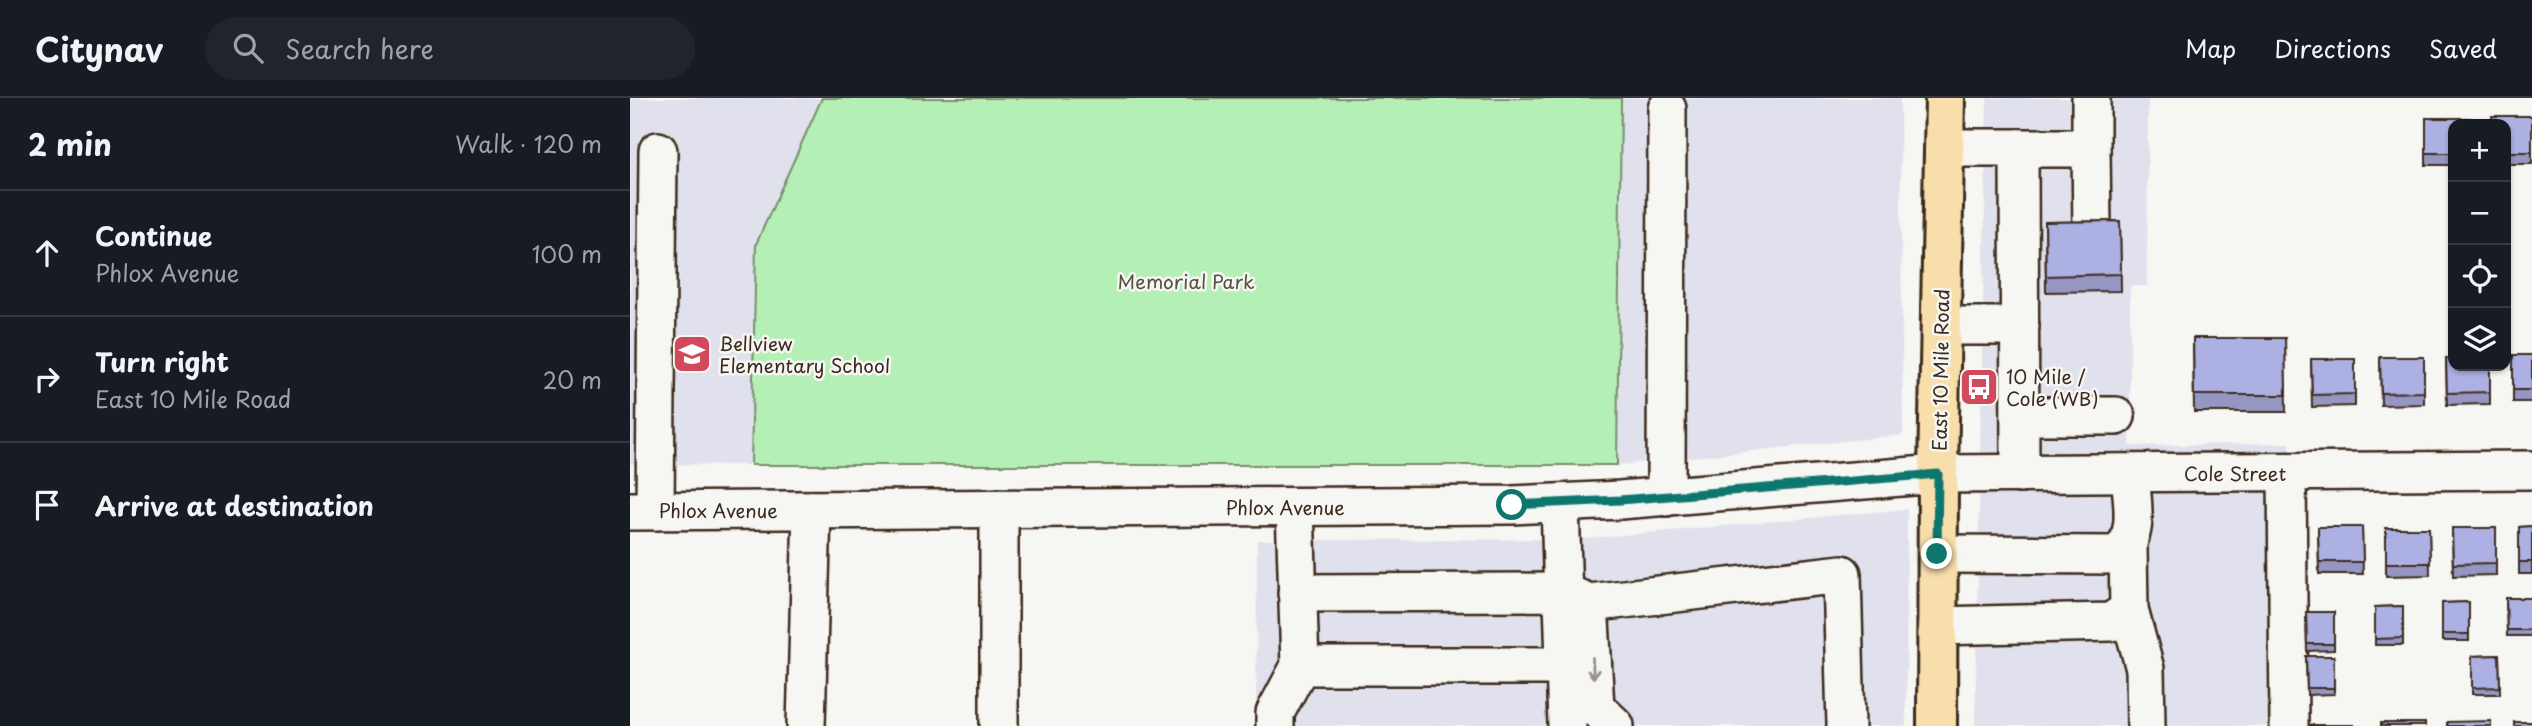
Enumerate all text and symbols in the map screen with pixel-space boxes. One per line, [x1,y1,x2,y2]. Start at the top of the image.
search box [205,17,695,80]
text: Citynav [35,23,163,73]
icon: search [229,29,267,67]
text: Search here [285,29,434,68]
text: Map [2185,30,2236,66]
text: Directions [2274,30,2391,66]
text: Saved [2429,30,2497,66]
map controls [2448,119,2511,371]
button: + [2448,119,2511,182]
text: 2 min [28,121,112,166]
text: Walk · 120 m [455,126,602,161]
button: − [2448,182,2511,245]
text: Continue [95,216,212,255]
icon: ahead [28,234,66,272]
text: 100 m [532,236,602,271]
button: locate [2448,245,2511,308]
text: Phlox Avenue [95,255,239,290]
park label: Memorial Park [1118,267,1255,295]
street label: East 10 Mile Road [1925,289,1955,451]
button: layers [2448,308,2511,371]
place label: Bellview Elementary School [719,329,890,379]
school or university icon: Bellview Elementary School [671,333,713,375]
text: Turn right [95,342,229,381]
icon: right [28,360,66,398]
text: 20 m [543,362,602,397]
place label: 10 Mile / Cole (WB) [2006,362,2099,412]
bus stop icon: 10 Mile / Cole (WB) [1958,366,2000,408]
text: East 10 Mile Road [95,381,291,416]
street label: Cole Street [2184,459,2286,487]
icon: arrive [28,486,66,524]
text: Arrive at destination [95,486,374,525]
route start [1496,489,1527,520]
street label: Phlox Avenue [1225,493,1345,521]
street label: Phlox Avenue [658,496,778,524]
route end [1921,538,1952,569]
one-way arrow [1587,657,1600,679]

